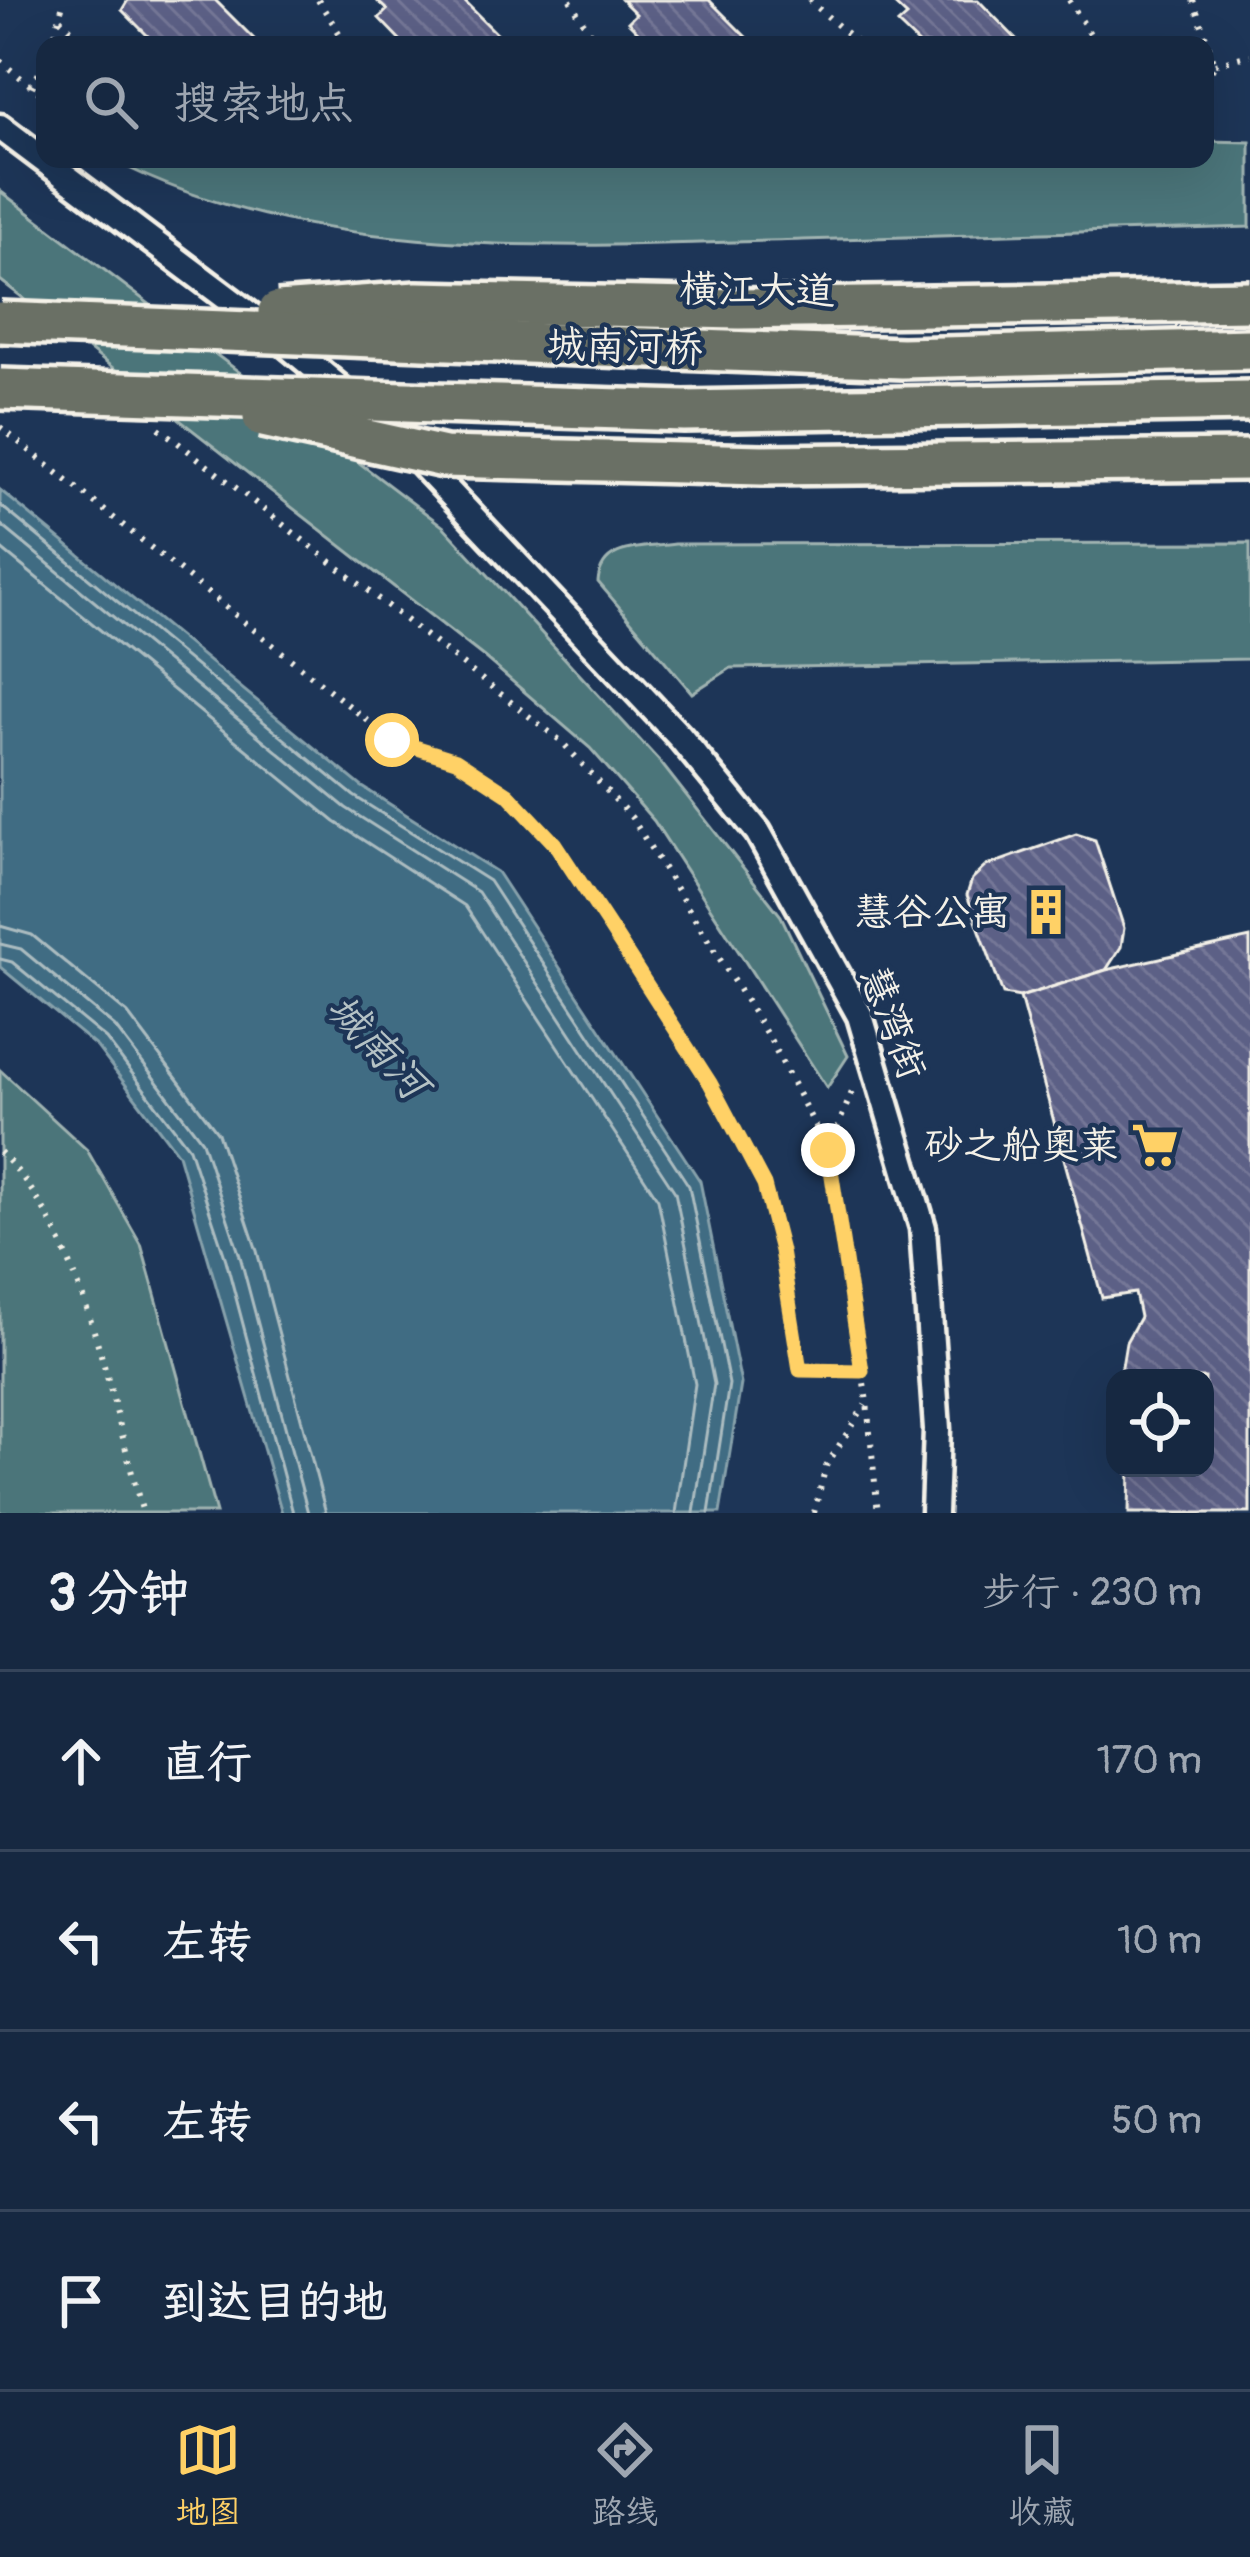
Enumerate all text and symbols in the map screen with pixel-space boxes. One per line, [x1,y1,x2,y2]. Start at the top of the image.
search box [36,36,1214,168]
icon: search [78,69,144,135]
text: 搜索地点 [174,76,354,132]
street label: 横江大道 [679,264,835,316]
street label: 城南河桥 [546,320,704,374]
route start [365,713,419,767]
building icon: 慧谷公寓 [1021,887,1071,937]
place label: 慧谷公寓 [854,888,1010,937]
street label: 慧湾街 [849,960,937,1086]
water label: 城南河 [315,983,443,1115]
supermarket icon: 砂之船奥莱 [1130,1120,1180,1170]
place label: 砂之船奥莱 [924,1121,1119,1170]
route end [801,1123,855,1177]
map controls [1106,1369,1214,1477]
button: locate [1106,1369,1214,1477]
text: 3 分钟 [48,1562,190,1626]
text: 步行 · 230 m [982,1568,1202,1617]
icon: ahead [48,1728,114,1794]
text: 直行 [162,1735,252,1791]
text: 170 m [1096,1736,1202,1785]
icon: left [48,1908,114,1974]
text: 左转 [162,1915,252,1971]
text: 10 m [1117,1916,1202,1965]
icon: left [48,2088,114,2154]
text: 左转 [162,2095,252,2151]
text: 50 m [1111,2096,1202,2145]
icon: arrive [48,2268,114,2334]
text: 到达目的地 [162,2275,387,2331]
tab: 地图 [175,2417,241,2533]
tab: 路线 [592,2417,658,2533]
tab: 收藏 [1009,2417,1075,2533]

